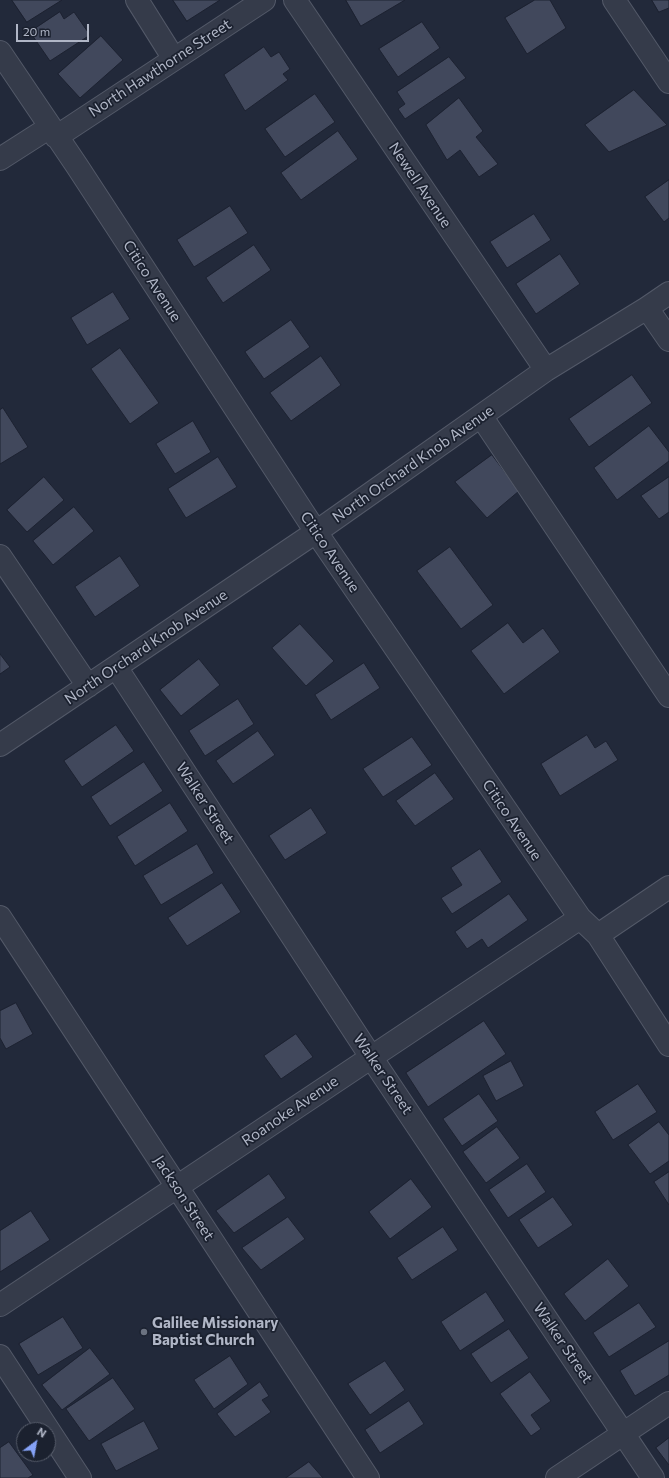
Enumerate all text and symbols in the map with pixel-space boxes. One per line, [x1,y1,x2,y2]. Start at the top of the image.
street label: North Hawthorne Street [85,15,235,121]
scale bar [18,16,91,42]
text: 20 m [23,24,50,38]
street label: Newell Avenue [385,139,455,231]
street label: Citico Avenue [119,237,185,325]
street label: North Orchard Knob Avenue [329,401,497,527]
street label: Citico Avenue [296,508,364,596]
street label: North Orchard Knob Avenue [61,586,231,708]
street label: Walker Street [172,759,238,847]
street label: Citico Avenue [478,776,546,864]
street label: Walker Street [350,1030,416,1118]
street label: Roanoke Avenue [238,1072,342,1150]
street label: Jackson Street [150,1152,218,1244]
street label: Walker Street [530,1299,596,1387]
place label: Galilee Missionary Baptist Church [152,1314,279,1349]
marker: Galilee Missionary Baptist Church [139,1327,149,1337]
north arrow [16,1422,56,1462]
text: N [35,1425,49,1440]

